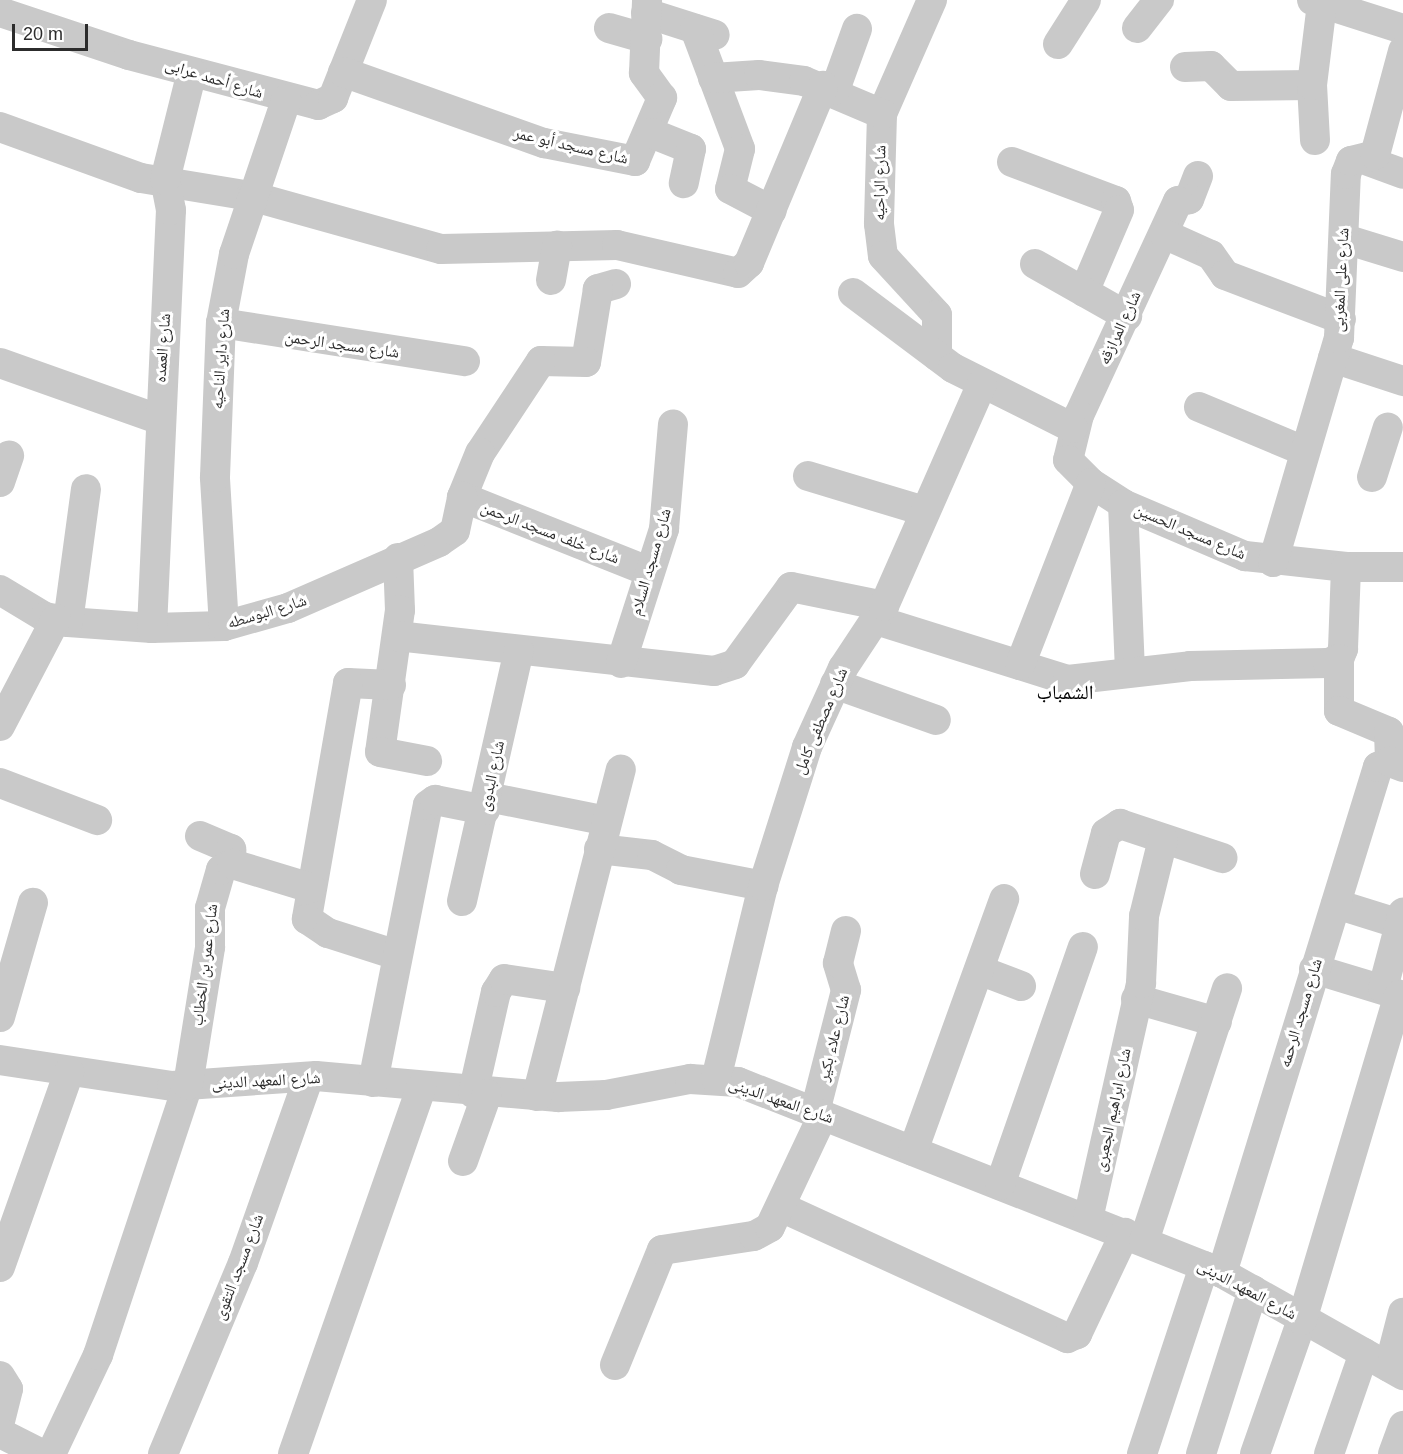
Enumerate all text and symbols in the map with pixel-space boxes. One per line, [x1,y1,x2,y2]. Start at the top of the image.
scale bar [15,12,92,50]
text: 20 m [23,24,63,44]
street label: شارع أحمد عرابى [163,55,265,103]
street label: شارع مسجد أبو عمر [512,124,630,168]
street label: شارع الراحيه [870,145,890,221]
street label: شارع على المغربى [1329,227,1353,333]
street label: شارع المرازقه [1095,288,1145,368]
street label: شارع داير الناحيه [208,308,234,410]
street label: شارع العمده [151,313,175,383]
street label: شارع مسجد الرحمن [284,327,400,363]
street label: شارع خلف مسجد الرحمن [478,498,622,568]
street label: شارع مسجد الحسين [1131,500,1249,564]
street label: شارع مسجد السلام [626,506,676,618]
street label: شارع البوسطه [225,591,309,633]
street label: شارع مصطفى كامل [790,665,852,777]
district label: الشمباب [1037,680,1093,704]
street label: شارع البدوى [475,739,509,813]
street label: شارع عمر بن الخطاب [188,903,222,1027]
street label: شارع مسجد الرحمه [1275,956,1327,1070]
street label: شارع علاء بكير [814,993,854,1083]
street label: شارع ابراهيم الجعبرى [1091,1047,1135,1173]
street label: شارع المعهد الدينى [211,1069,321,1093]
street label: شارع المعهد الدينى [726,1074,836,1128]
street label: شارع مسجد التقوى [210,1211,268,1323]
street label: شارع المعهد الدينى [1194,1256,1300,1324]

